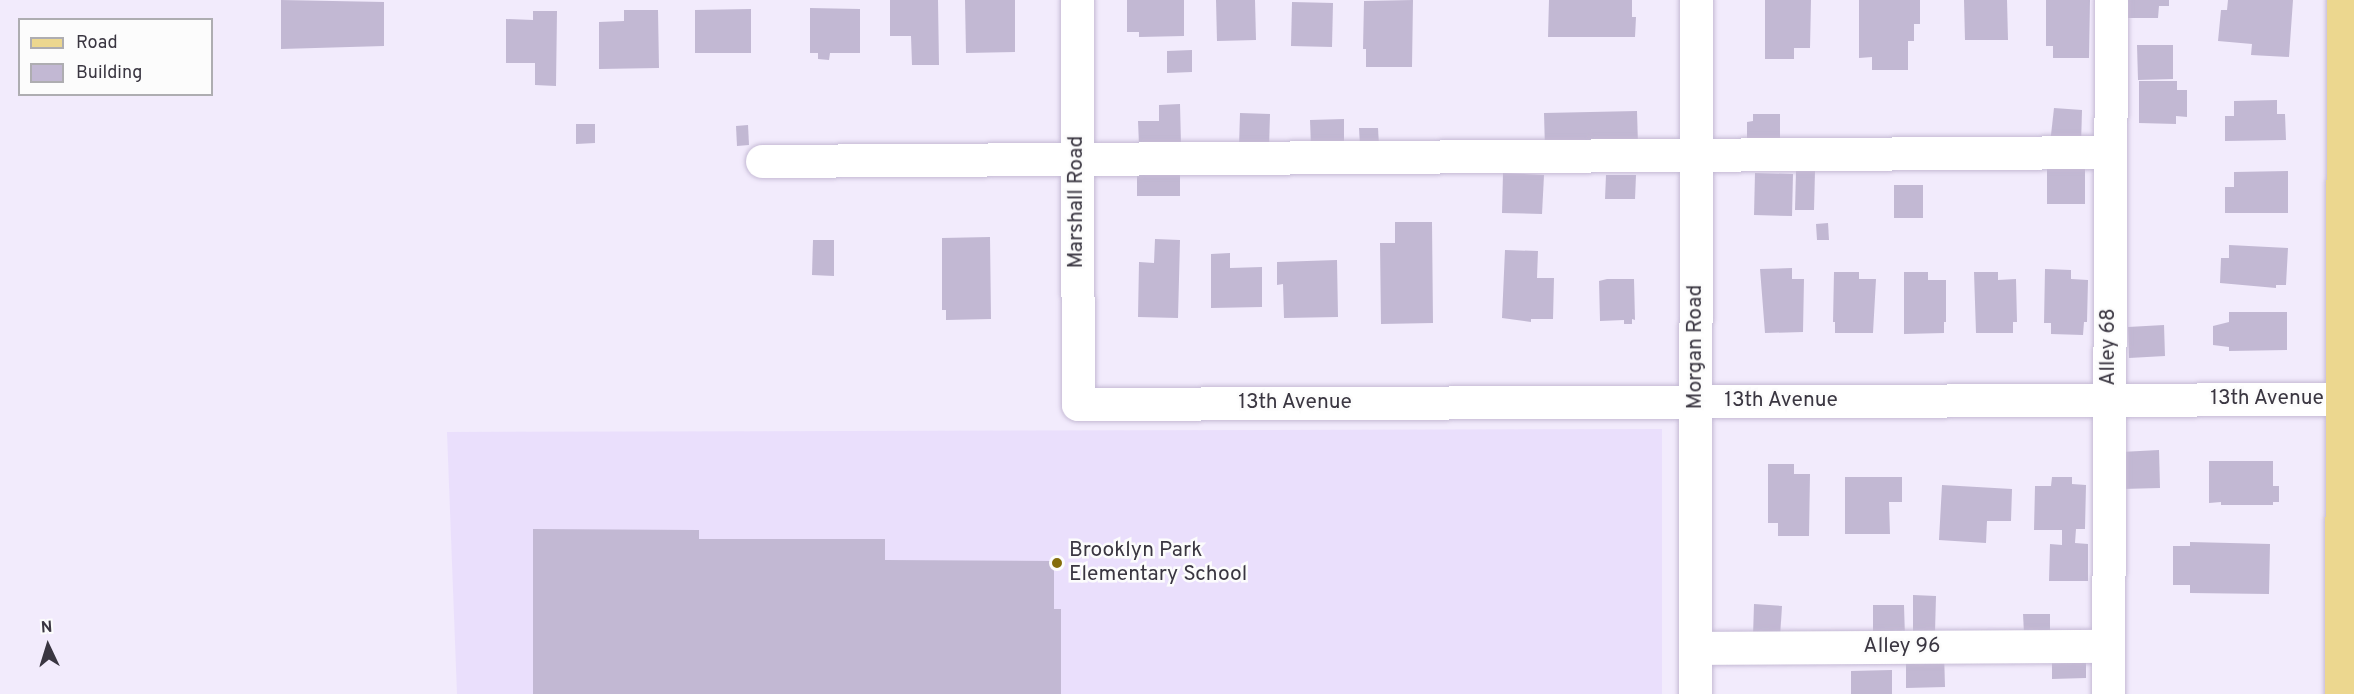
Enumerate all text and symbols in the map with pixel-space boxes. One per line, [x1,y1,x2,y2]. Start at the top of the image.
legend [18,18,213,96]
text: Road [76,32,118,55]
text: Building [76,62,142,85]
street label: Marshall Road [1064,136,1090,268]
street label: Morgan Road [1683,285,1709,409]
street label: Alley 68 [2096,308,2122,386]
street label: 13th Avenue [2210,386,2324,412]
street label: 13th Avenue [1724,388,1838,414]
street label: 13th Avenue [1238,390,1352,416]
place label: Brooklyn Park Elementary School [1069,538,1247,588]
marker: Brooklyn Park Elementary School [1050,556,1064,570]
north arrow [18,616,78,676]
text: N [40,618,53,638]
street label: Alley 96 [1863,634,1941,660]

